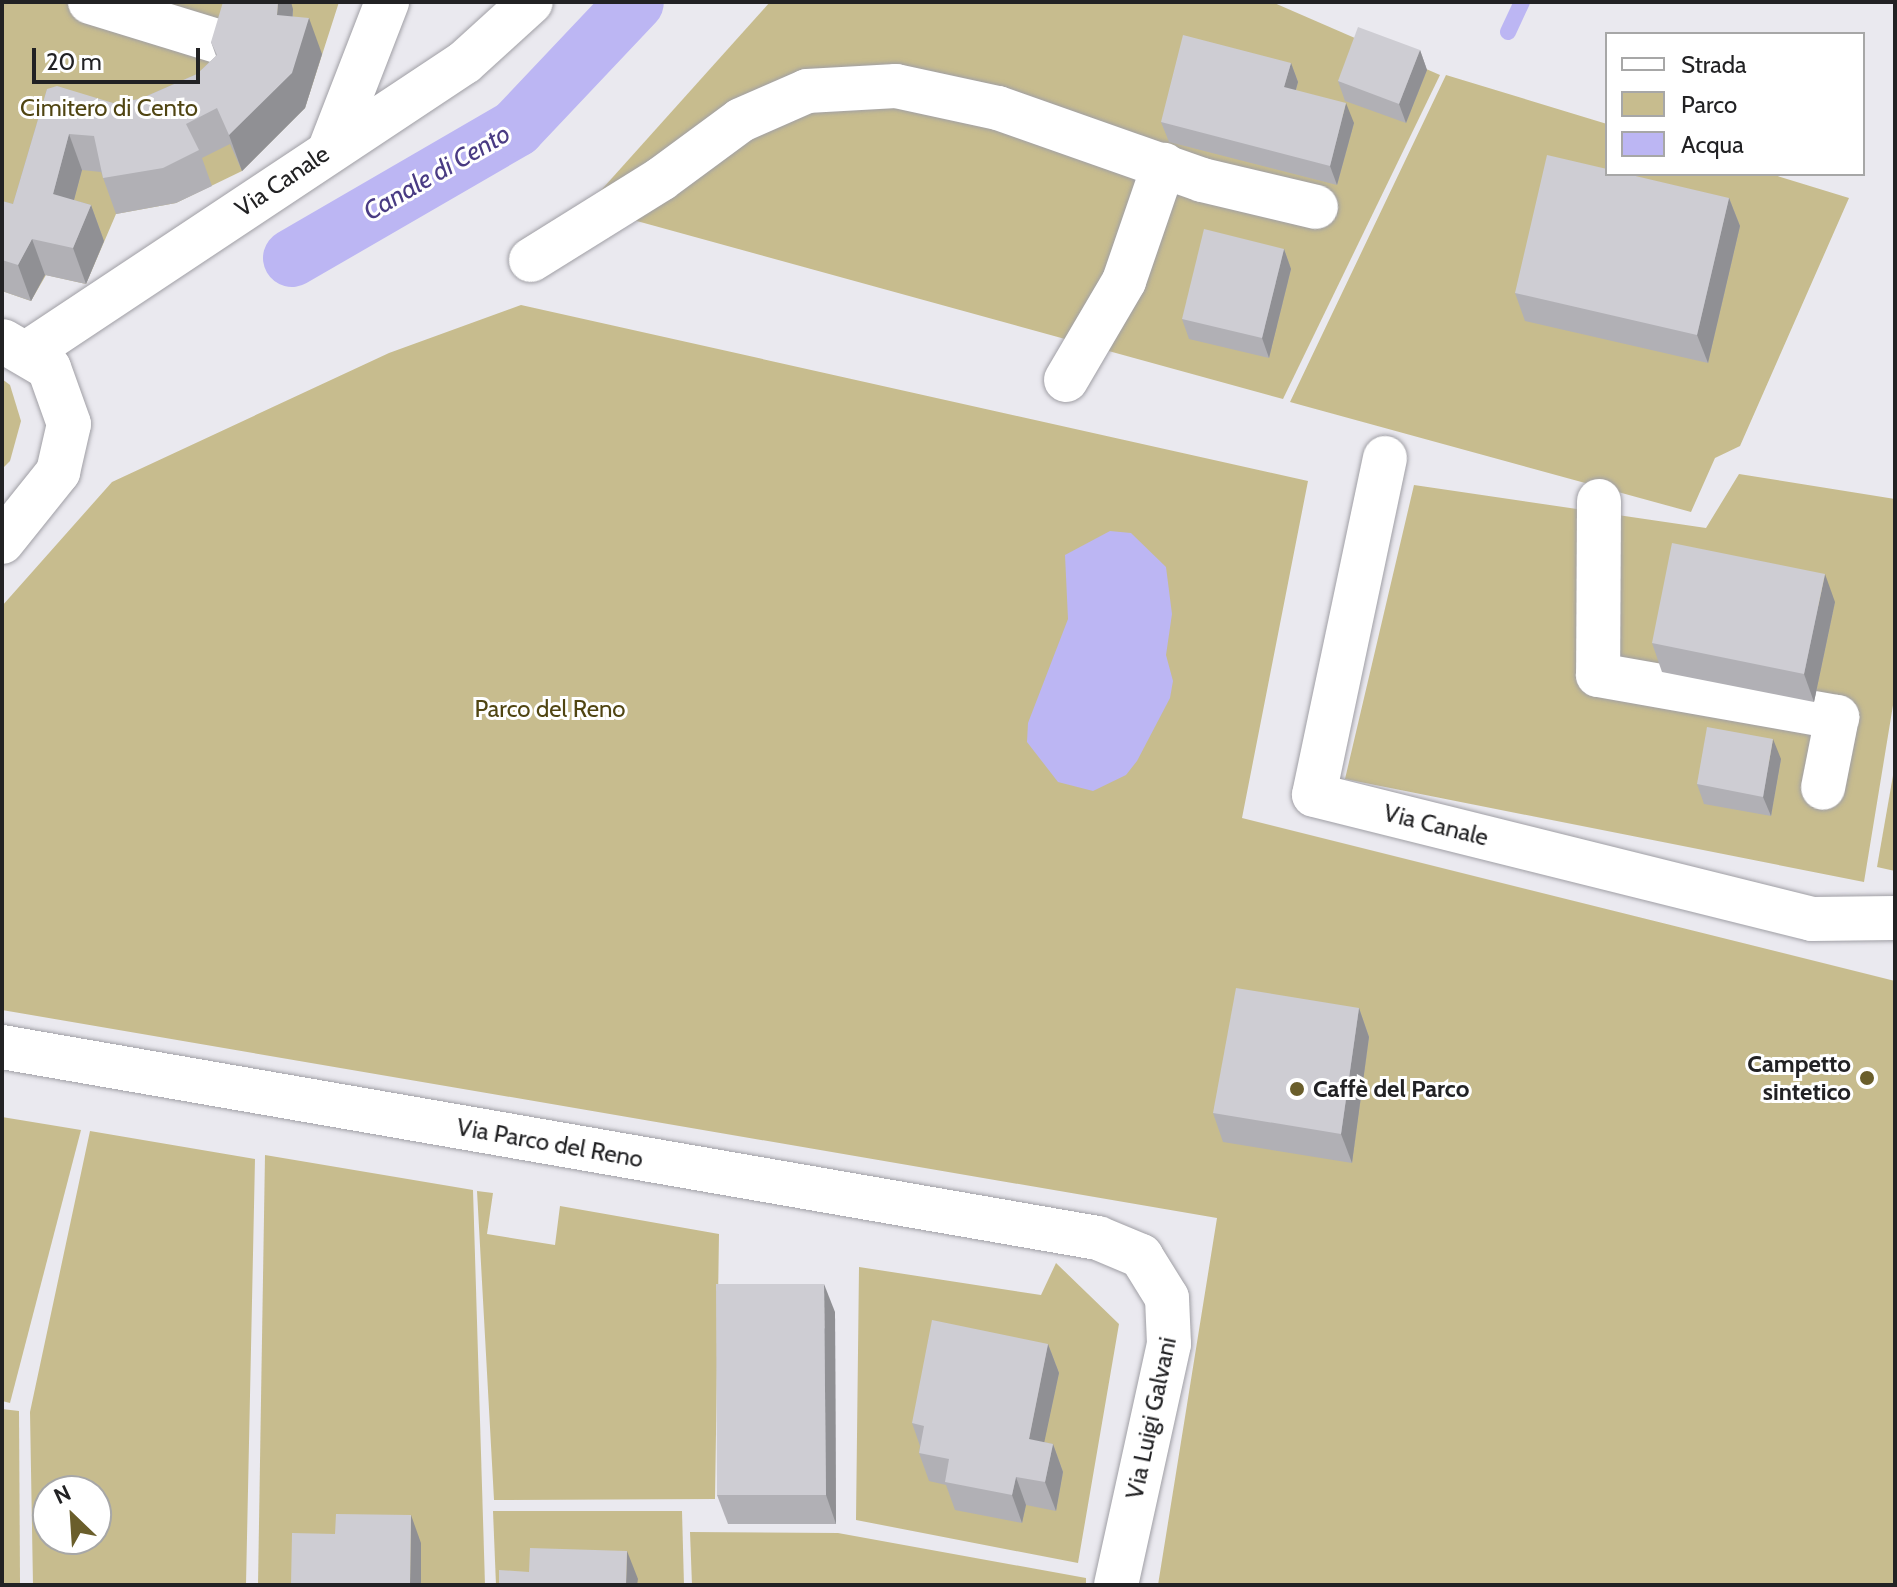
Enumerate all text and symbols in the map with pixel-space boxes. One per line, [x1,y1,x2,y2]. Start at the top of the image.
scale bar [36,32,204,82]
legend [1605,32,1865,176]
text: 20 m [46,47,102,76]
text: Strada [1681,50,1747,79]
text: Parco [1681,90,1737,119]
park label: Cimitero di Cento [20,94,198,122]
water label: Canale di Cento [358,118,516,228]
text: Acqua [1681,130,1744,159]
street label: Via Canale [230,139,334,223]
park label: Parco del Reno [474,695,626,723]
street label: Via Canale [1381,798,1491,852]
place label: Campetto sintetico [1747,1050,1851,1106]
marker: Campetto sintetico [1858,1069,1876,1087]
place label: Caffè del Parco [1313,1075,1469,1103]
marker: Caffè del Parco [1288,1080,1306,1098]
street label: Via Parco del Reno [455,1112,645,1174]
street label: Via Luigi Galvani [1120,1334,1182,1502]
north arrow [32,1475,112,1555]
text: N [50,1479,75,1510]

